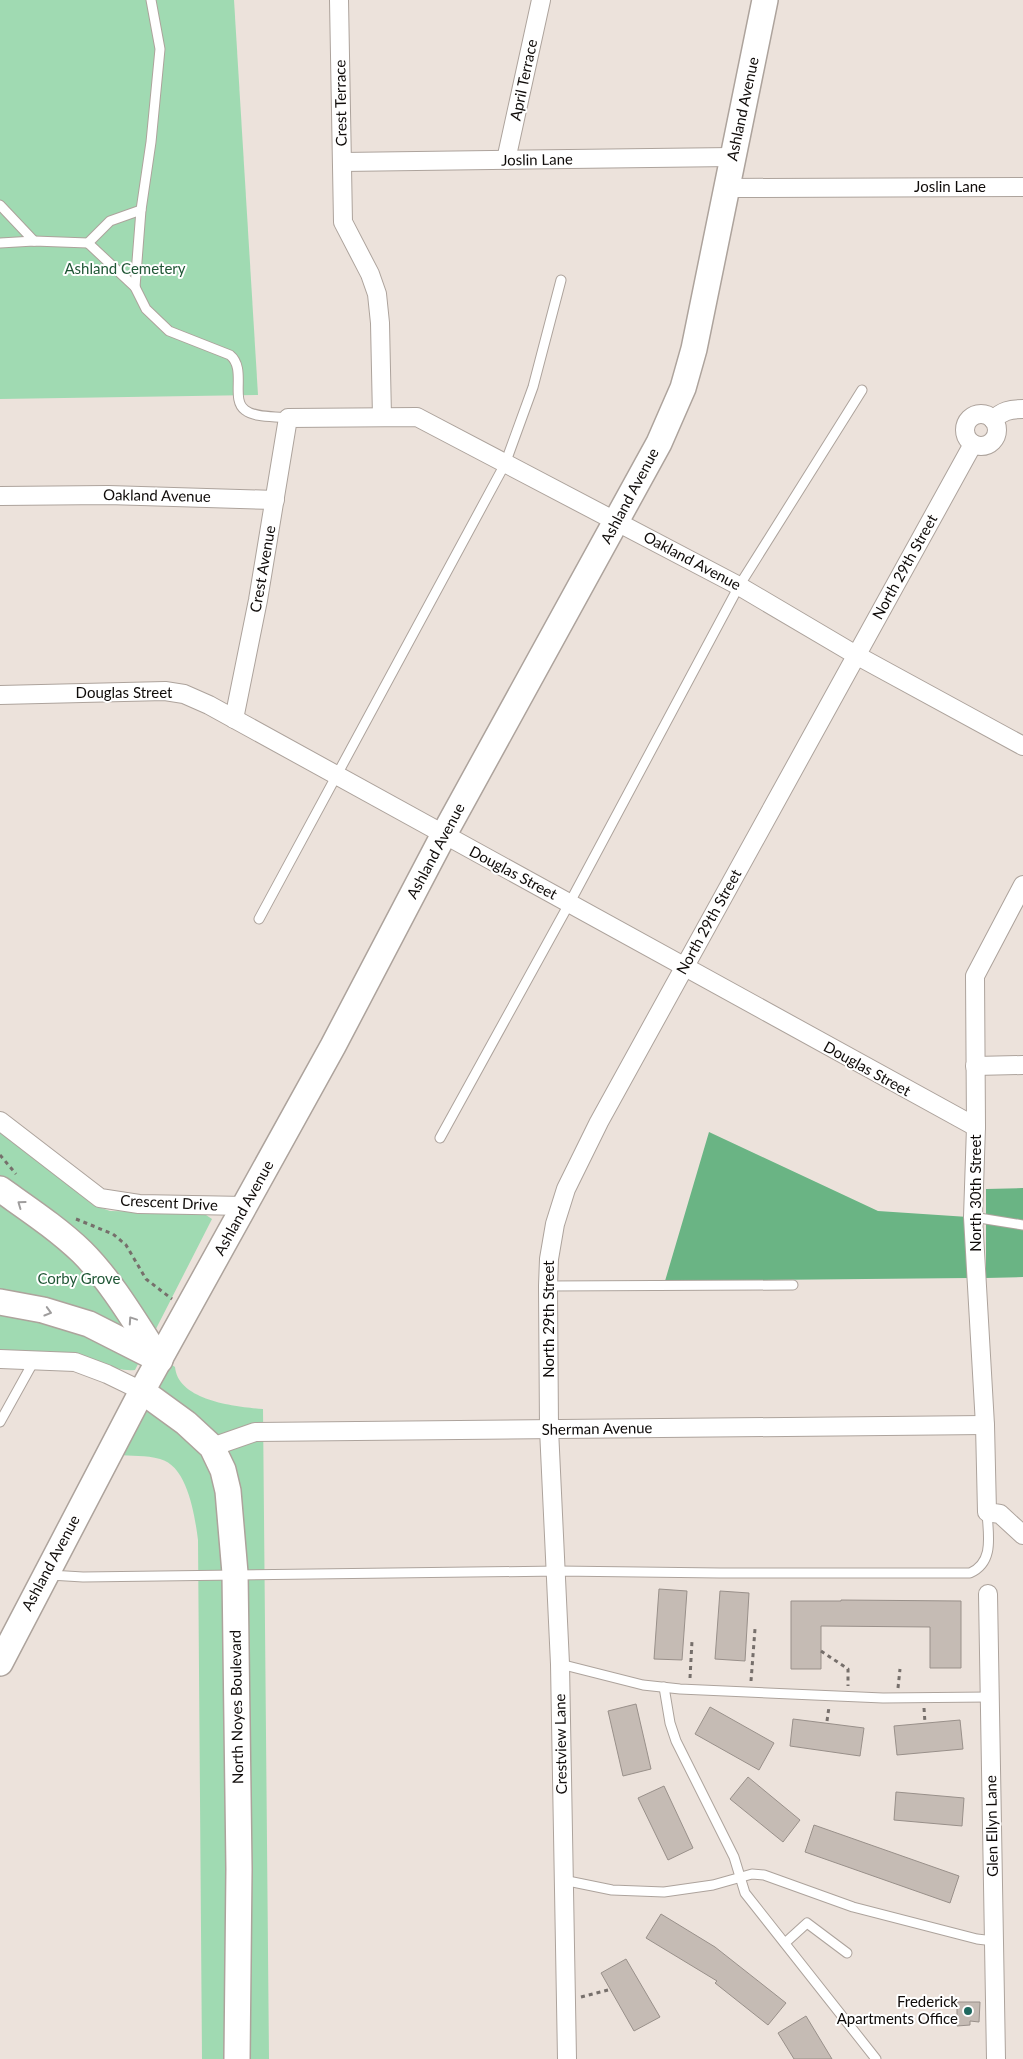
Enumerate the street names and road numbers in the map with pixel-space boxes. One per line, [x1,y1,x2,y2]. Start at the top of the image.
street label: April Terrace [506,37,540,122]
street label: Ashland Avenue [722,55,762,162]
street label: Crest Terrace [330,60,350,146]
street label: Joslin Lane [501,149,573,169]
street label: Joslin Lane [914,177,986,195]
street label: Ashland Avenue [596,445,662,546]
street label: Oakland Avenue [103,485,211,505]
street label: North 29th Street [868,510,941,622]
street label: Crest Avenue [246,524,279,614]
street label: Oakland Avenue [641,527,744,593]
street label: Douglas Street [76,683,173,701]
street label: Ashland Avenue [402,800,468,901]
street label: Douglas Street [467,841,561,903]
street label: North 29th Street [672,865,745,977]
street label: Douglas Street [821,1037,915,1100]
street label: North 30th Street [966,1134,984,1252]
street label: Ashland Avenue [210,1157,277,1258]
street label: Crescent Drive [120,1190,218,1214]
street label: North 29th Street [539,1260,557,1378]
street label: Sherman Avenue [541,1418,653,1438]
street label: Ashland Avenue [17,1512,83,1613]
street label: North Noyes Boulevard [226,1630,246,1784]
street label: Crestview Lane [550,1693,570,1795]
street label: Glen Ellyn Lane [981,1775,1001,1877]

